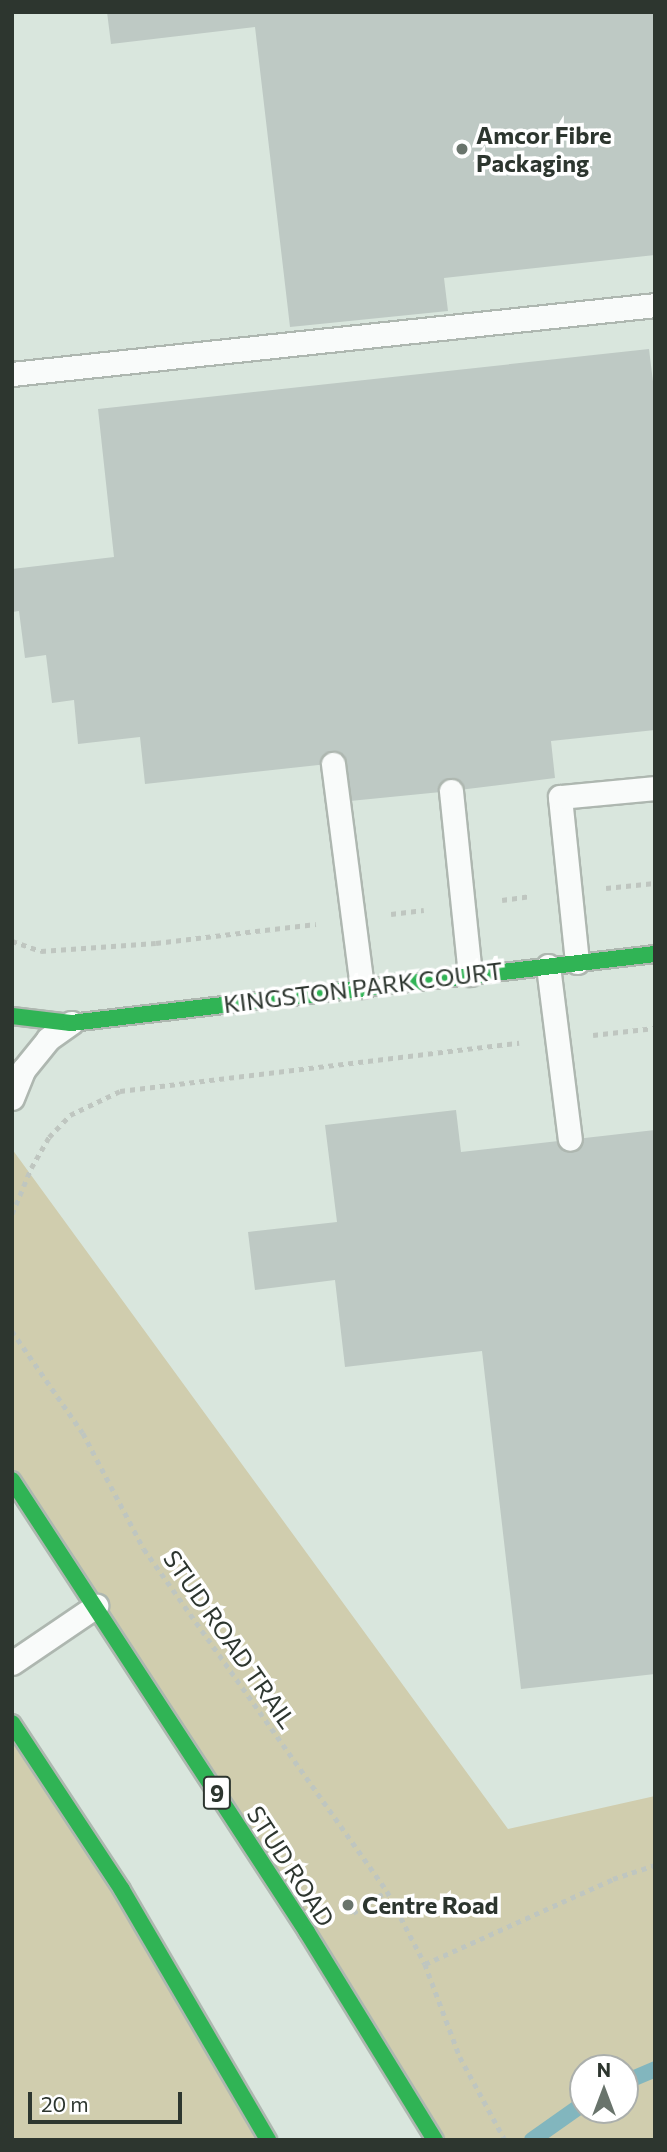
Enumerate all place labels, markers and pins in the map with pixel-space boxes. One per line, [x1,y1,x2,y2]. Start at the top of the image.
place label: Amcor Fibre Packaging [476,121,612,177]
marker: Amcor Fibre Packaging [454,141,470,157]
place label: Centre Road [362,1891,499,1919]
marker: Centre Road [340,1897,356,1913]

